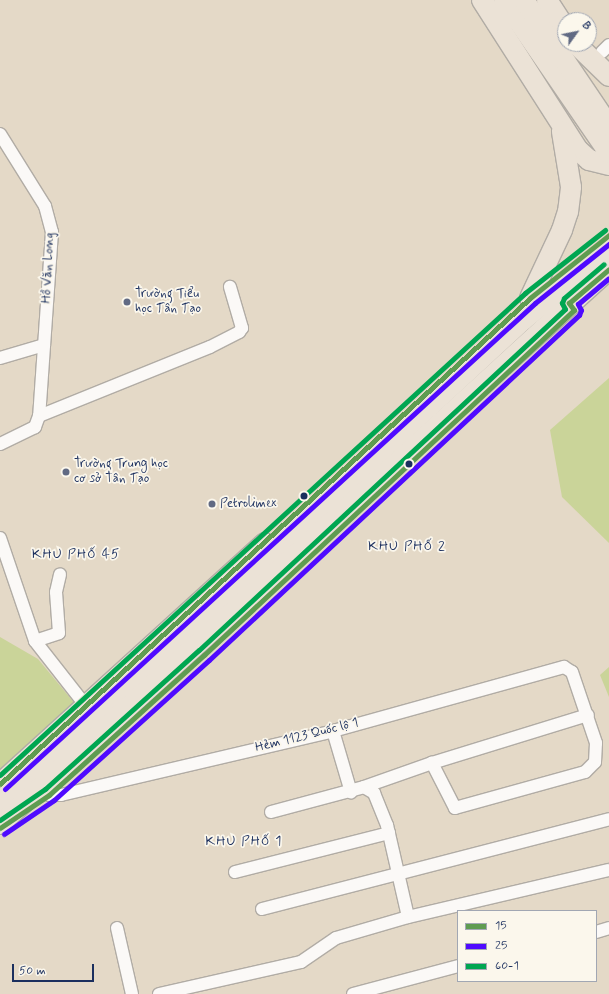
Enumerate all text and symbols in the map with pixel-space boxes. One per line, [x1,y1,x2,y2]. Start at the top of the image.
north arrow [557,12,597,52]
text: B [578,19,594,33]
street label: Hồ Văn Long [39,233,59,303]
place label: Trường Tiểu học Tân Tạo [135,287,198,318]
marker: Trường Tiểu học Tân Tạo [122,297,132,307]
place label: Trường Trung học cơ sở Tân Tạo [74,457,169,488]
unlabelled marker [404,459,414,469]
marker: Trường Trung học cơ sở Tân Tạo [61,467,71,477]
unlabelled marker [299,491,309,501]
place label: Petrolimex [220,496,276,512]
marker: Petrolimex [207,499,217,509]
district label: KHU PHỐ 2 [369,538,445,554]
district label: KHU PHỐ 45 [34,546,118,562]
street label: Hẻm 1123 Quốc lộ 1 [254,716,360,756]
district label: KHU PHỐ 1 [207,833,281,849]
legend [457,910,597,982]
text: 15 [495,918,507,934]
text: 25 [495,938,507,954]
scale bar [14,956,96,982]
text: 60-1 [495,958,519,974]
text: 50 m [19,963,46,979]

